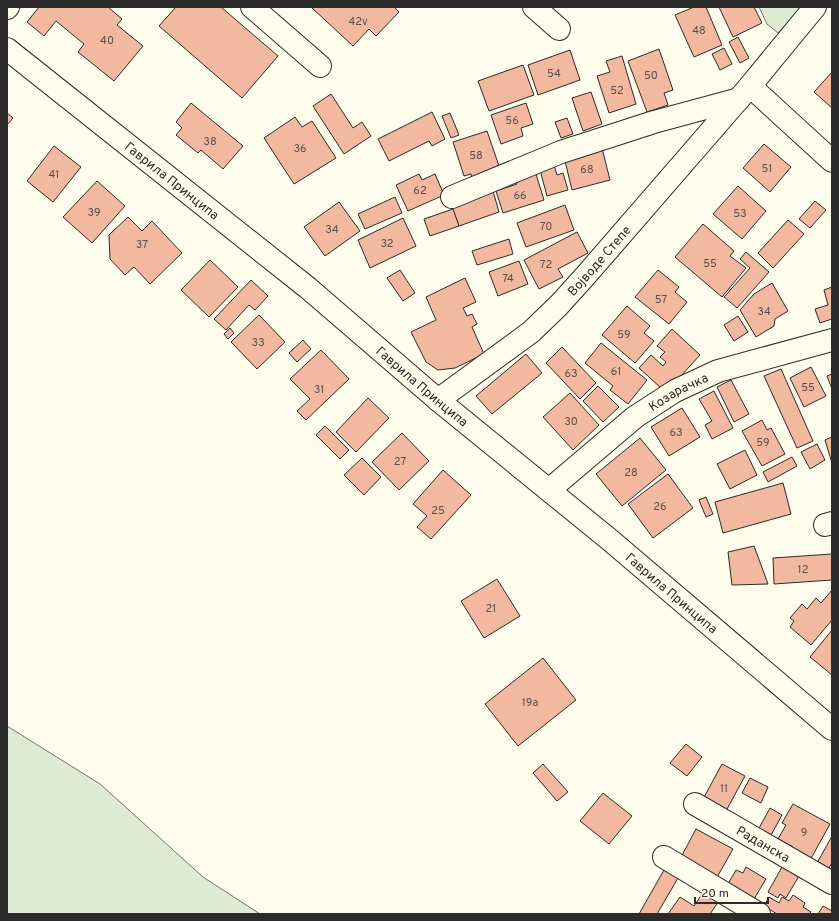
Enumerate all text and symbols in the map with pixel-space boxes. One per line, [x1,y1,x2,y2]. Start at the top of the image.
house number: 42v [348,15,368,29]
house number: 48 [692,24,706,38]
house number: 40 [100,34,114,48]
house number: 54 [547,67,561,81]
house number: 50 [644,69,658,83]
house number: 52 [610,84,624,98]
house number: 56 [505,114,519,128]
house number: 38 [203,135,217,149]
street label: Гаврила Принципа [121,139,221,224]
house number: 36 [293,142,307,156]
house number: 58 [469,149,483,163]
house number: 51 [762,162,772,176]
house number: 68 [580,163,594,177]
house number: 41 [49,168,59,182]
house number: 62 [413,184,427,198]
house number: 66 [513,189,527,203]
house number: 39 [88,206,100,220]
house number: 53 [733,207,747,221]
house number: 70 [540,220,552,234]
house number: 34 [325,223,339,237]
street label: Војводе Степе [565,223,635,300]
house number: 32 [380,237,394,251]
house number: 37 [136,238,148,252]
house number: 55 [703,257,717,271]
house number: 72 [540,258,552,272]
house number: 74 [502,272,514,286]
house number: 57 [655,293,667,307]
house number: 34 [757,305,771,319]
house number: 59 [617,328,631,342]
house number: 33 [251,336,265,350]
street label: Гаврила Принципа [372,344,471,431]
house number: 61 [611,365,621,379]
house number: 63 [564,367,578,381]
street label: Козарачка [646,371,711,416]
house number: 55 [801,381,815,395]
house number: 31 [314,383,324,397]
house number: 30 [564,415,578,429]
house number: 63 [669,426,683,440]
house number: 59 [756,436,770,450]
house number: 27 [394,455,406,469]
house number: 28 [624,466,638,480]
house number: 26 [653,500,667,514]
house number: 25 [431,504,445,518]
street label: Гаврила Принципа [621,550,720,638]
house number: 12 [798,563,808,577]
house number: 21 [486,602,496,616]
house number: 19a [522,696,538,710]
house number: 11 [720,782,728,796]
street label: Раданска [733,823,792,867]
house number: 9 [801,826,807,840]
scale bar [695,879,768,905]
text: 20 m [701,886,729,902]

